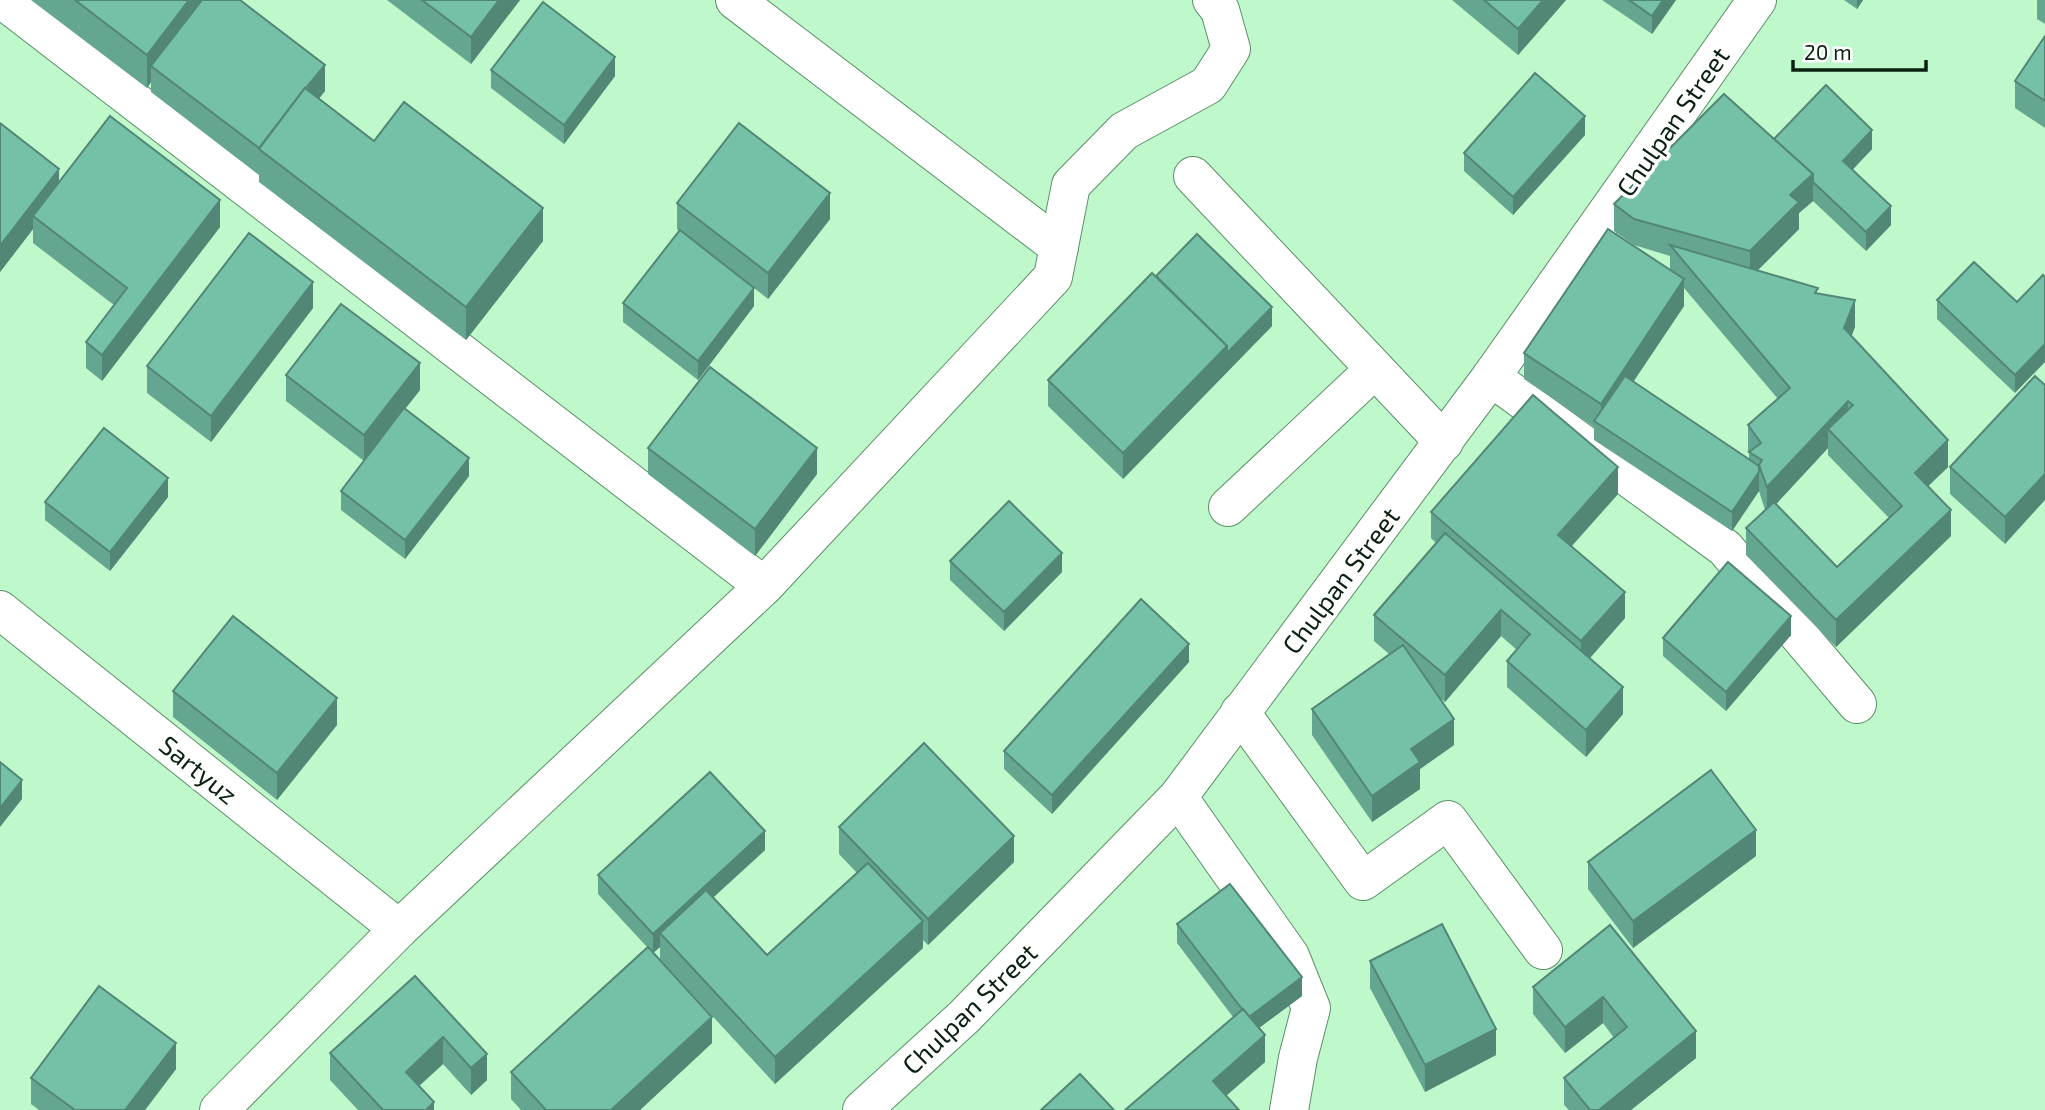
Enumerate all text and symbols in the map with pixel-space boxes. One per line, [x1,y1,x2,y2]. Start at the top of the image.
scale bar [1793,28,1926,72]
text: 20 m [1804,39,1852,64]
street label: Chulpan Street [1609,40,1735,202]
street label: Chulpan Street [1275,501,1405,659]
street label: Sartyuz [154,728,244,810]
street label: Chulpan Street [895,936,1043,1080]

